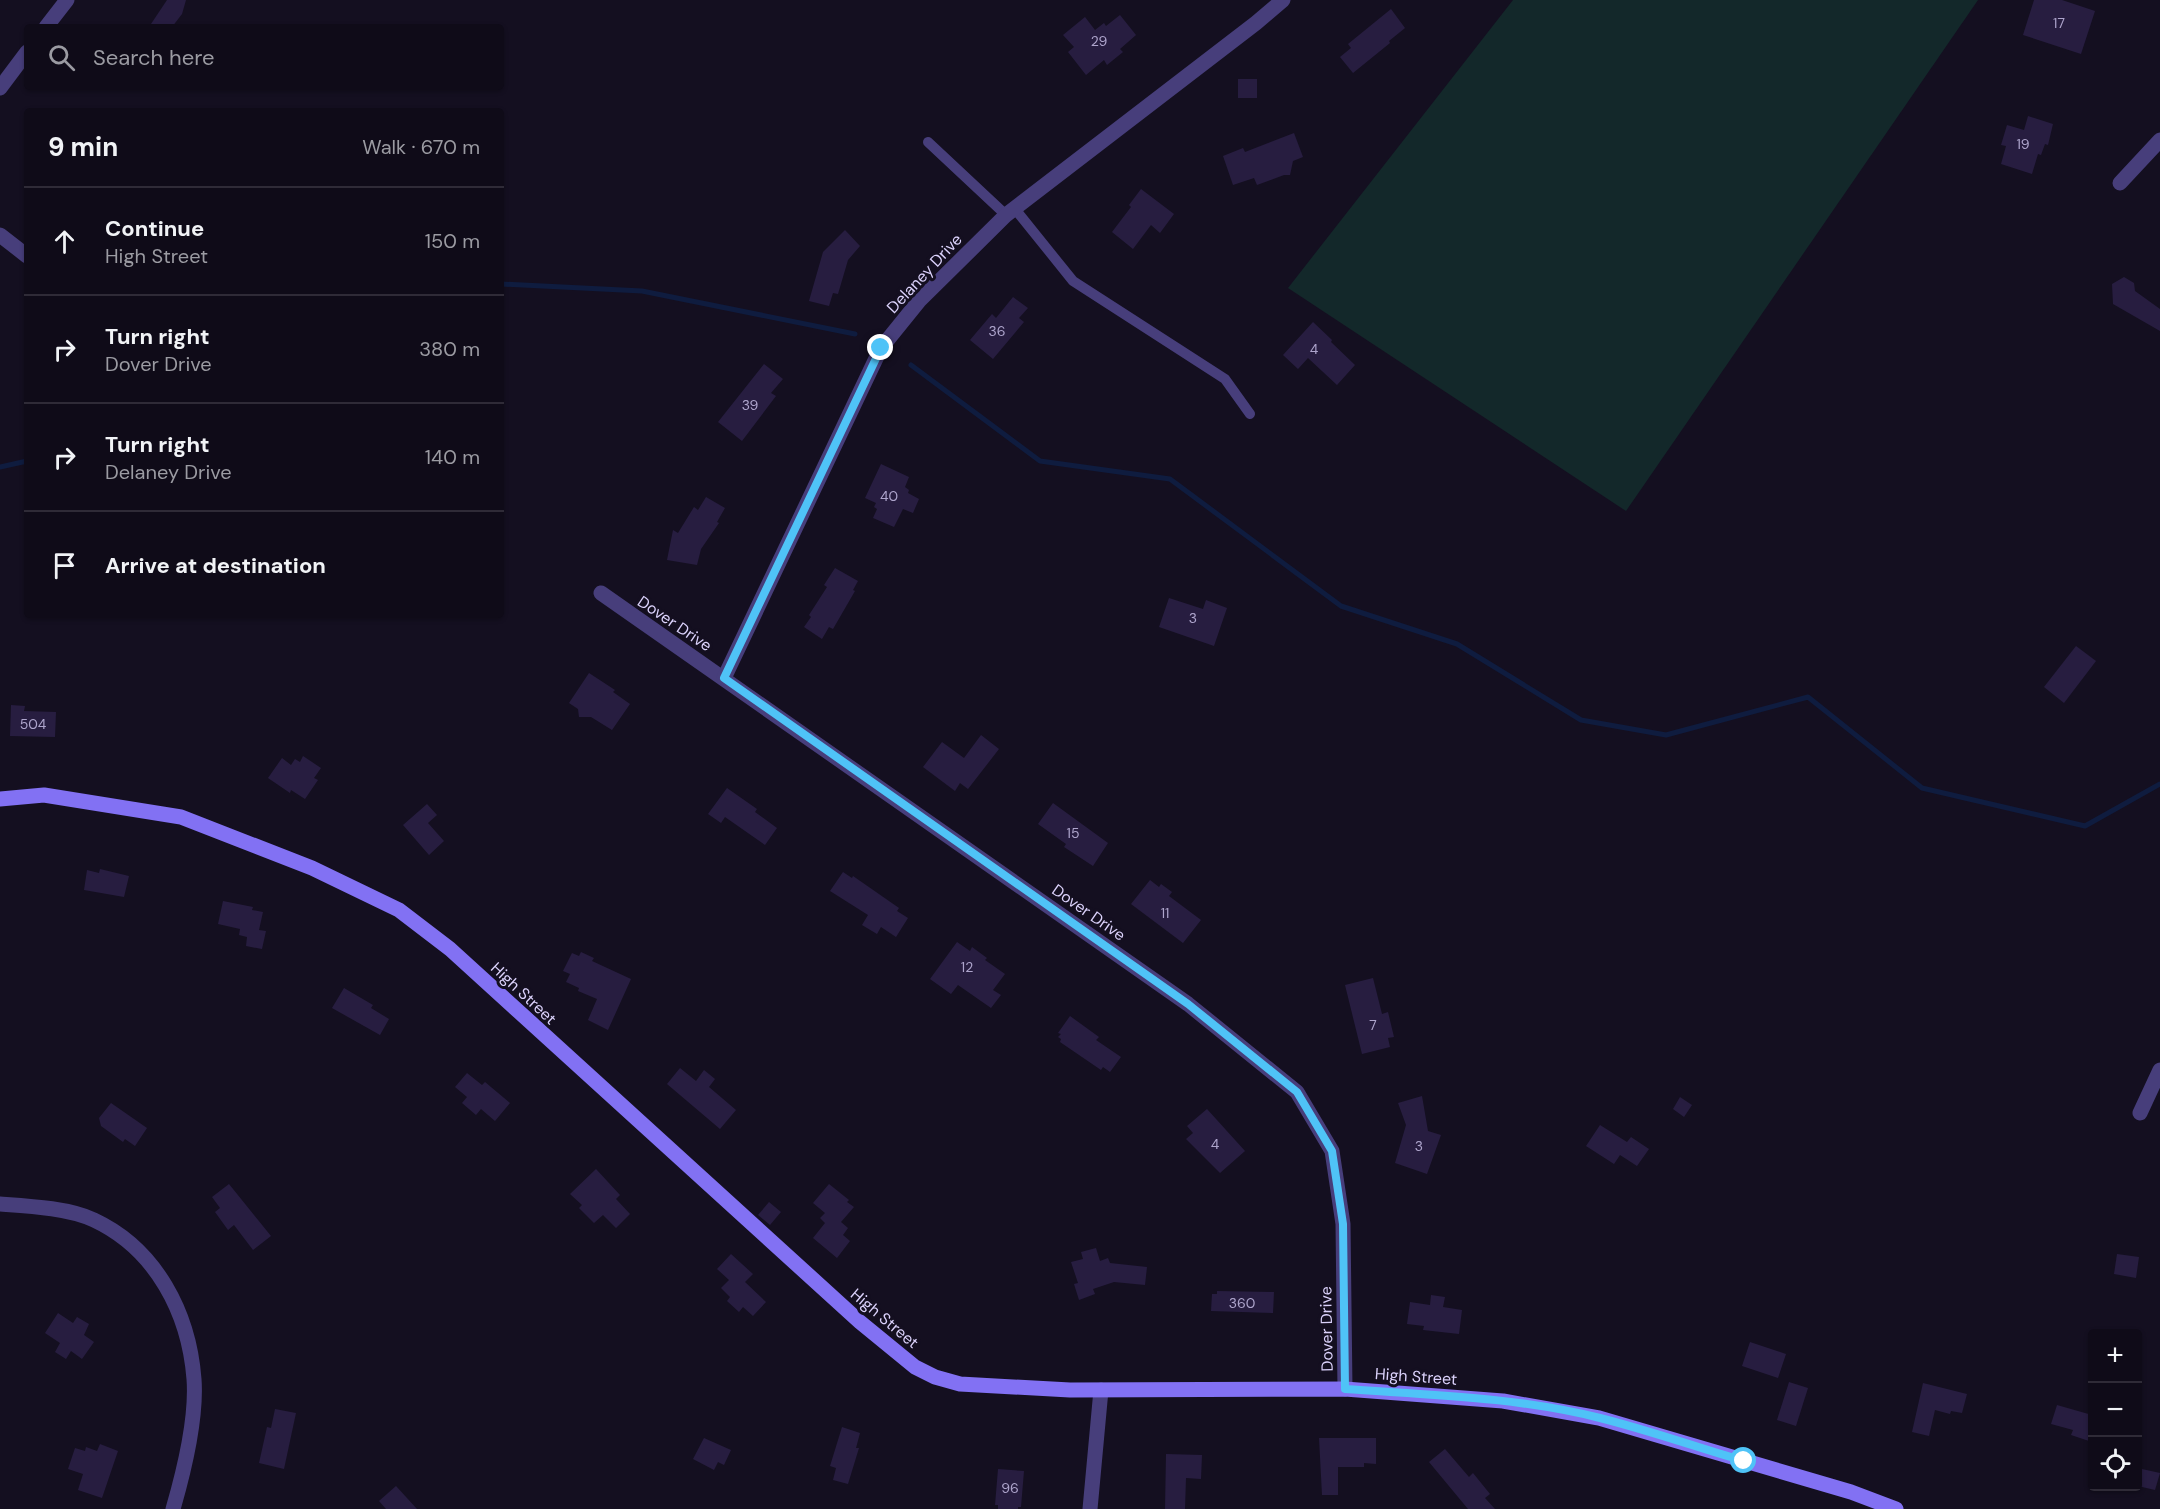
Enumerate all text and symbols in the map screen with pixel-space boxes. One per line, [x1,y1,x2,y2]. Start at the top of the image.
house number: 17 [2053,14,2065,32]
search box [24,24,504,90]
house number: 29 [1091,32,1108,50]
icon: search [45,41,78,74]
text: Search here [93,43,214,72]
text: 9 min [48,130,118,164]
text: Walk · 670 m [362,134,480,160]
house number: 19 [2016,135,2030,153]
text: Continue [105,214,204,243]
icon: ahead [48,225,81,258]
text: 150 m [425,228,480,254]
street label: Delaney Drive [882,229,967,318]
text: High Street [105,243,208,269]
text: Turn right [105,322,210,351]
house number: 36 [988,322,1006,340]
icon: right [48,333,81,366]
route end [867,334,893,360]
text: 380 m [419,336,480,362]
house number: 4 [1310,340,1319,358]
text: Dover Drive [105,351,212,377]
house number: 39 [742,396,759,414]
text: Turn right [105,430,210,459]
icon: right [48,441,81,474]
text: 140 m [425,444,480,470]
text: Delaney Drive [105,459,232,485]
house number: 40 [880,487,898,505]
icon: arrive [48,549,81,582]
text: Arrive at destination [105,551,326,580]
street label: Dover Drive [633,591,716,656]
house number: 3 [1189,609,1197,627]
house number: 504 [20,715,47,733]
house number: 15 [1067,824,1079,842]
street label: Dover Drive [1048,879,1130,945]
house number: 11 [1161,904,1169,922]
street label: High Street [486,958,561,1029]
house number: 12 [961,958,973,976]
house number: 7 [1369,1016,1377,1034]
house number: 4 [1211,1135,1220,1153]
house number: 3 [1415,1137,1423,1155]
street label: High Street [846,1284,923,1353]
street label: Dover Drive [1315,1286,1338,1372]
house number: 360 [1229,1294,1255,1312]
map controls [2088,1329,2142,1491]
button: + [2088,1329,2142,1383]
street label: High Street [1374,1363,1458,1390]
button: − [2088,1383,2142,1437]
button: locate [2088,1437,2142,1491]
route start [1730,1447,1756,1473]
house number: 96 [1001,1479,1019,1497]

